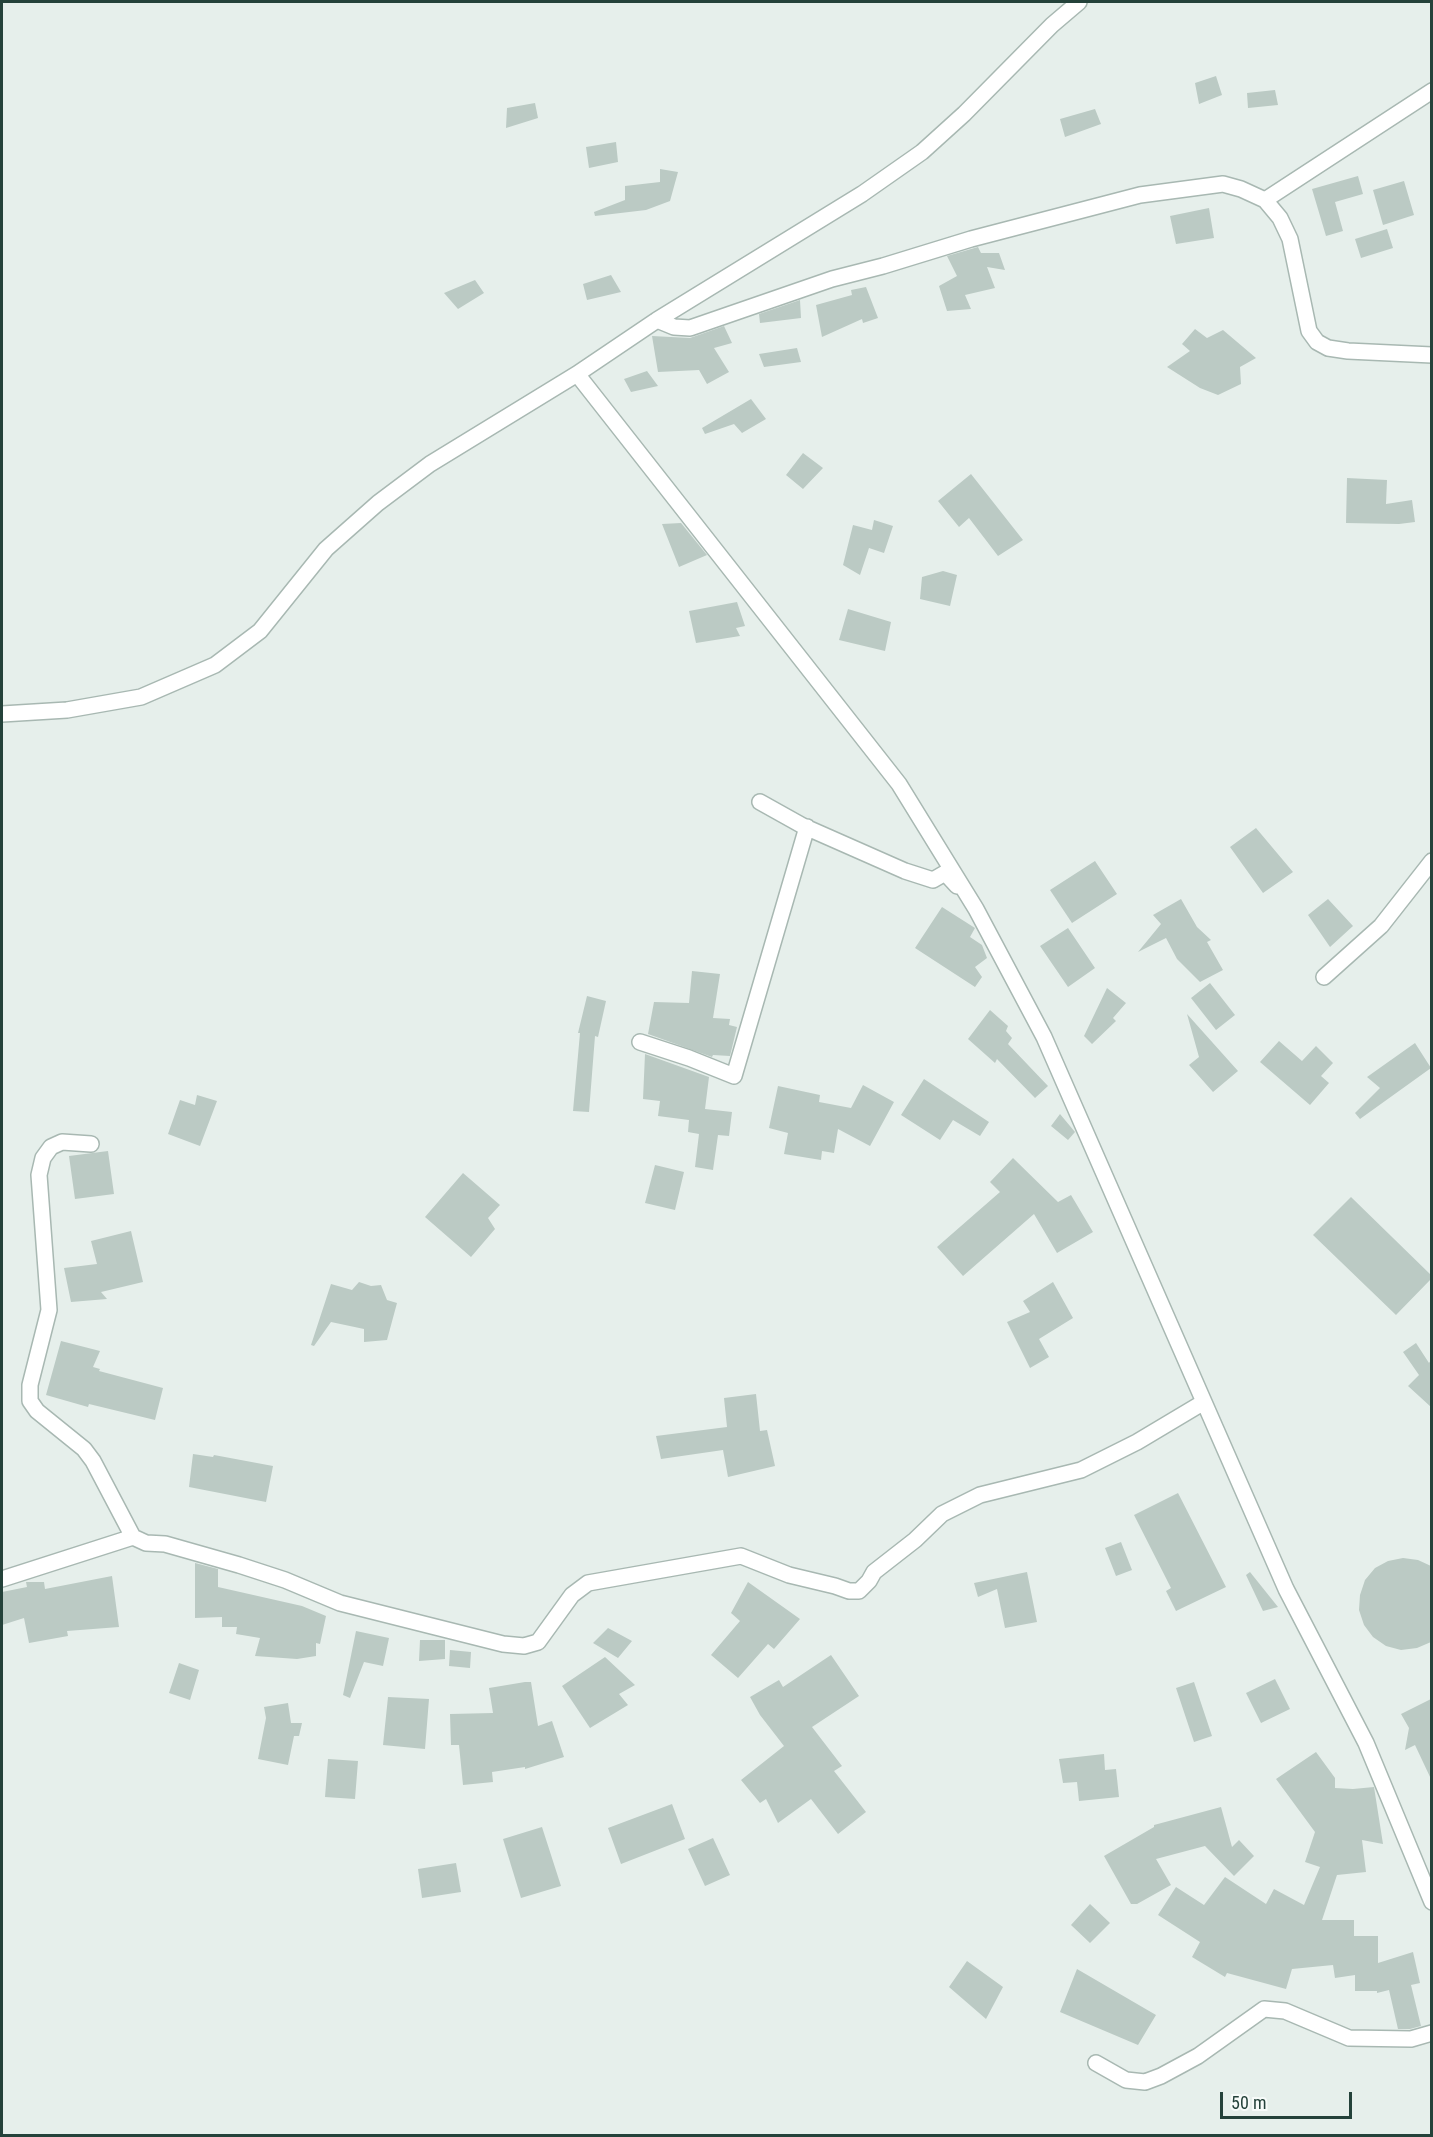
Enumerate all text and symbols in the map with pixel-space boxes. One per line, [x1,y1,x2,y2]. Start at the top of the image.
scale bar [1223,2080,1355,2118]
text: 50 m [1231,2092,1266,2113]

